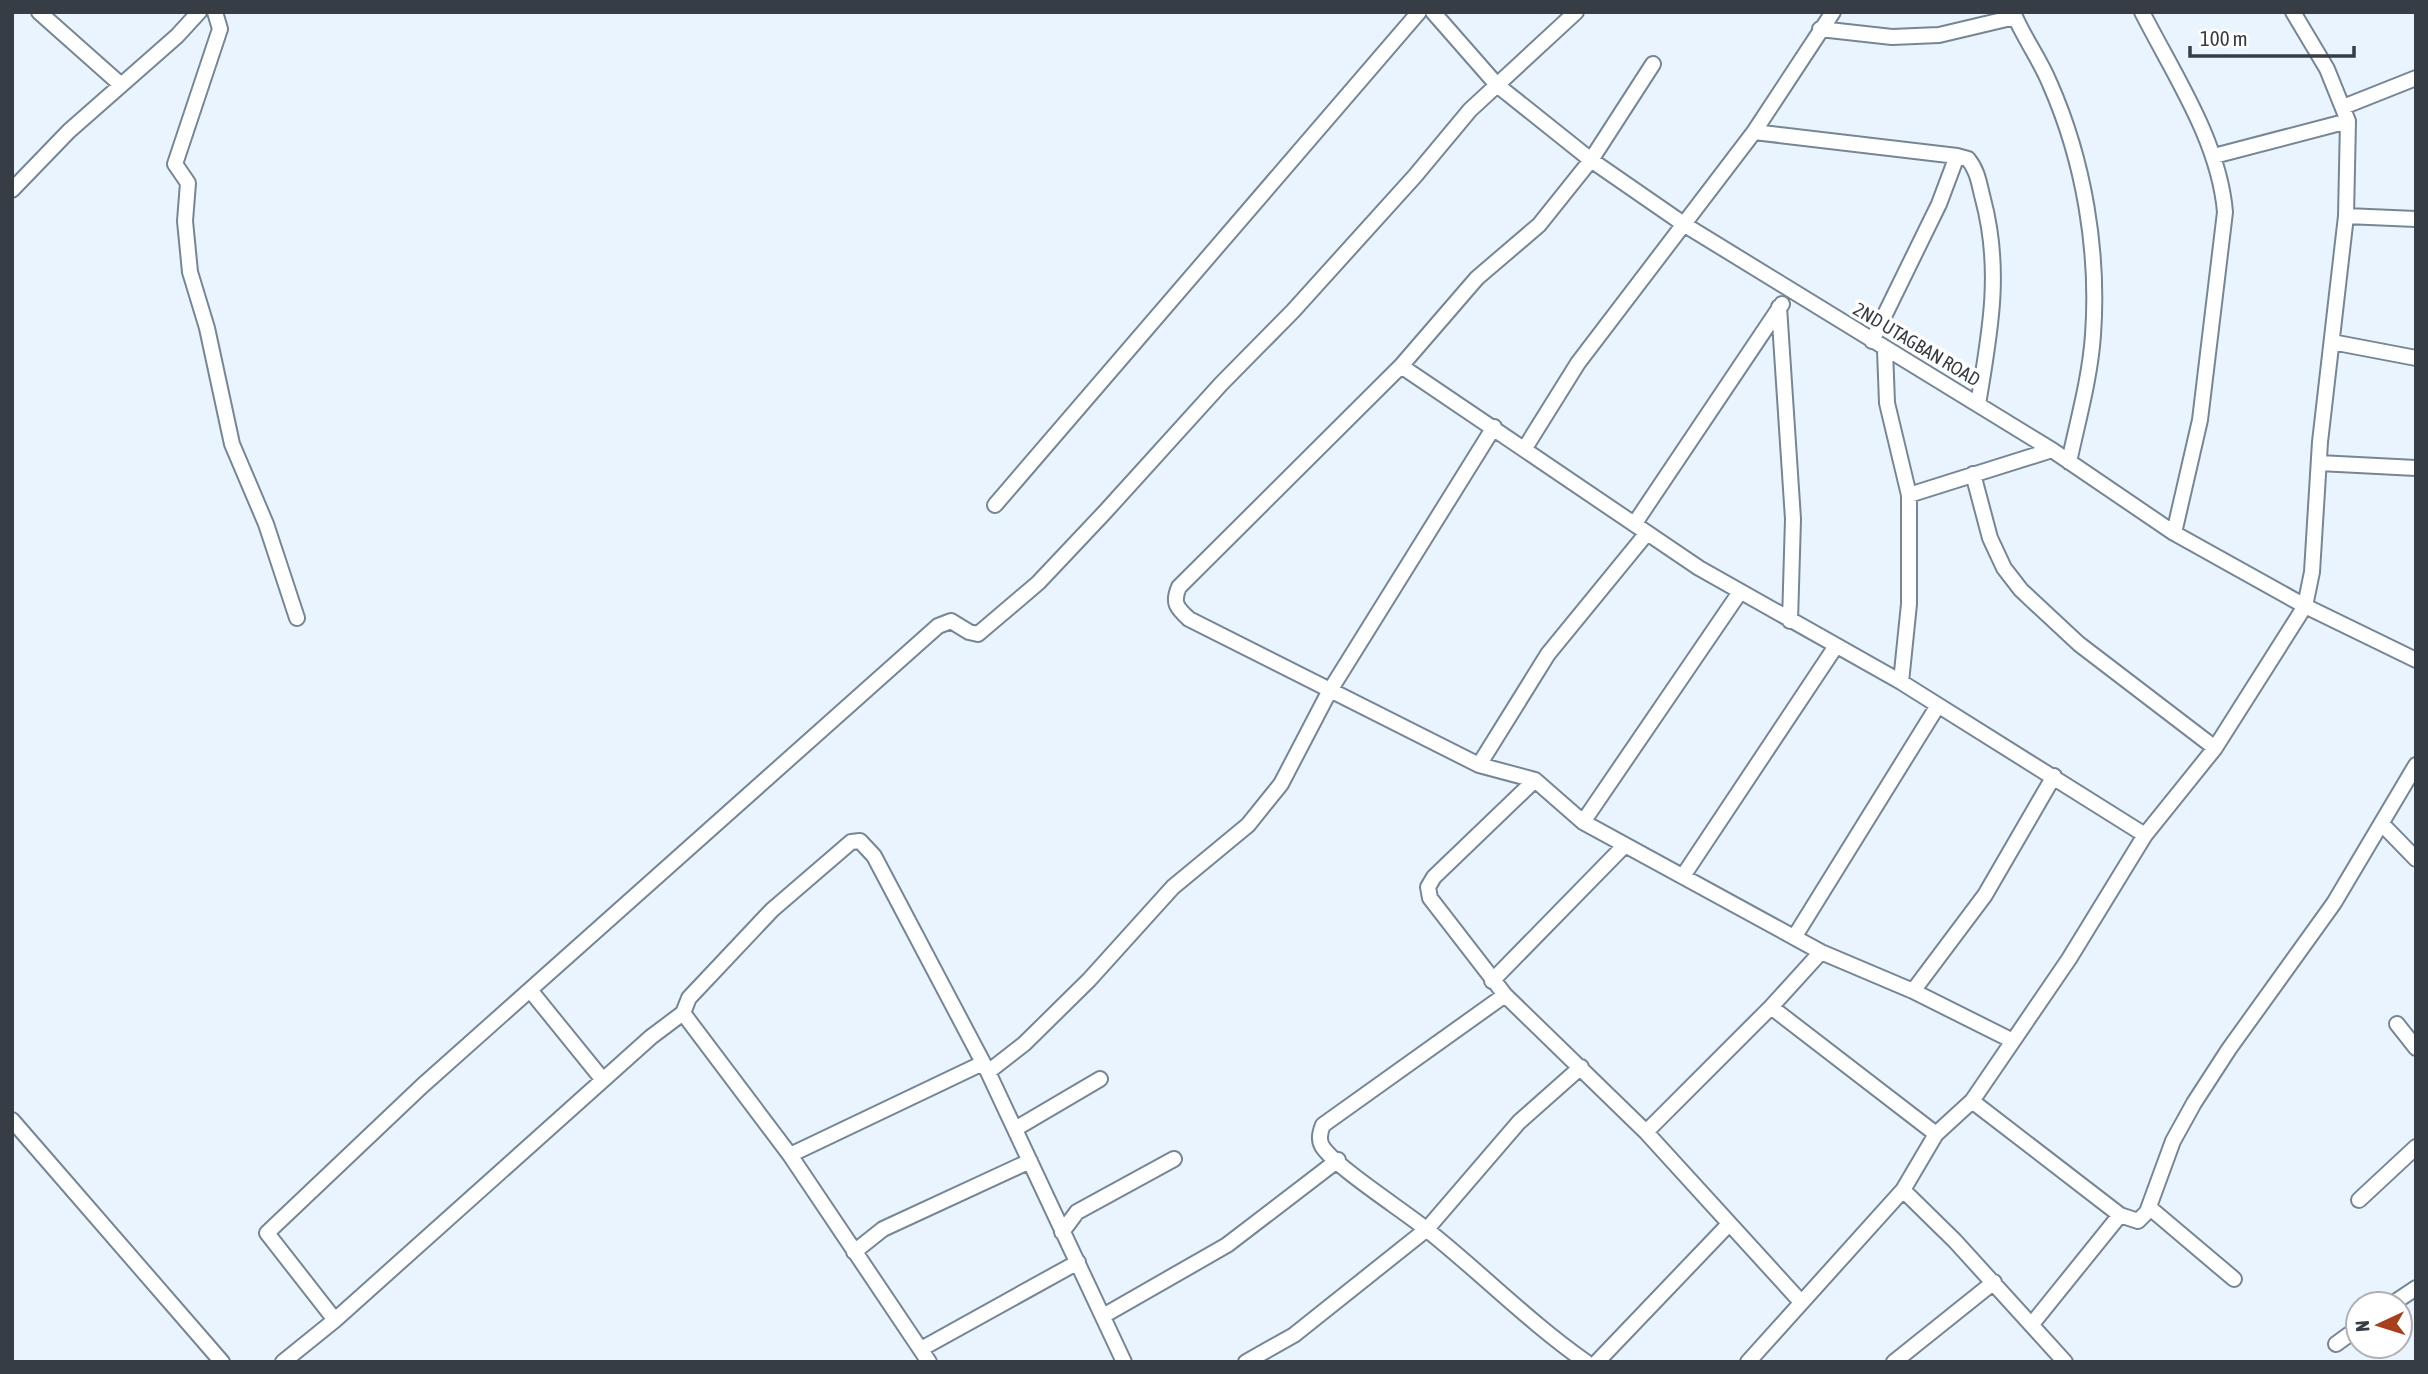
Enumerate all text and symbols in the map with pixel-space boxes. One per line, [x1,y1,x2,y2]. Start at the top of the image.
scale bar [2190,14,2354,58]
text: 100 m [2200,26,2248,50]
street label: 2ND UTAGBAN ROAD [1850,297,1984,391]
north arrow [2344,1290,2414,1360]
text: N [2351,1320,2373,1333]

